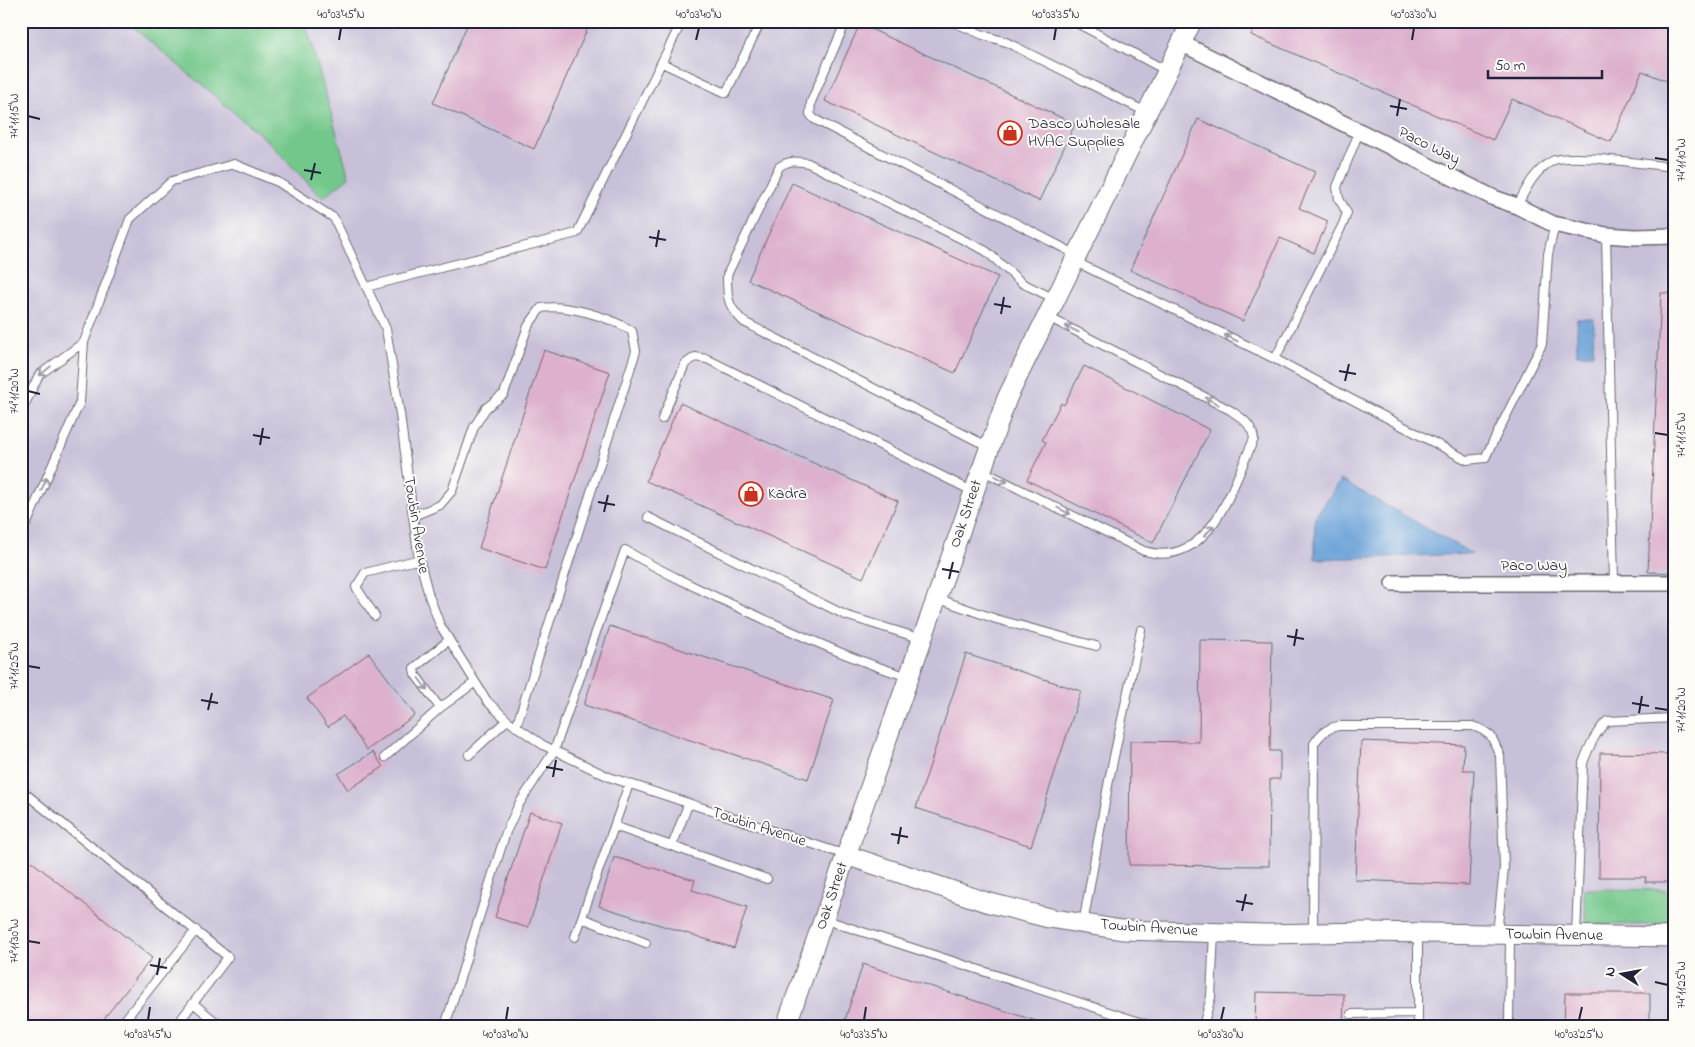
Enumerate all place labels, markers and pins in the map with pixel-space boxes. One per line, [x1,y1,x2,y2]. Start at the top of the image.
place label: Dasco Wholesale HVAC Supplies [1027,112,1141,154]
shop icon: Dasco Wholesale HVAC Supplies [997,120,1023,146]
shop icon: Kadra [738,481,764,507]
place label: Kadra [768,482,807,506]

